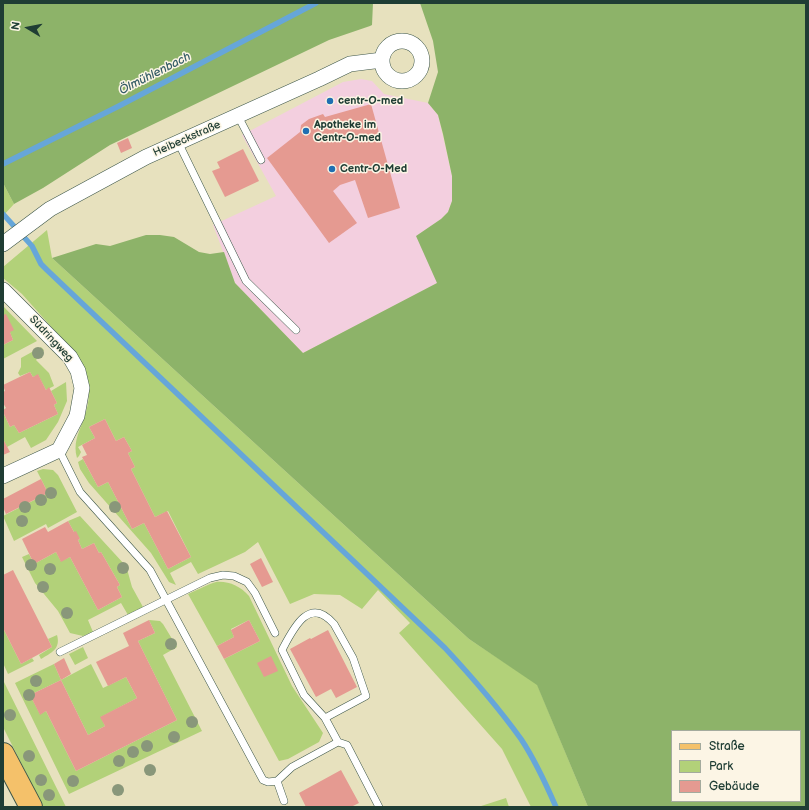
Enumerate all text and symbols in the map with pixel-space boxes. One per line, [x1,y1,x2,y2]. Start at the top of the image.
north arrow [8,8,48,48]
text: N [9,21,23,31]
water label: Ölmühlenbach [117,50,193,98]
place label: centr-O-med [338,94,403,108]
marker: centr-O-med [325,96,335,106]
street label: Heibeckstraße [151,118,223,160]
place label: Apotheke im Centr-O-med [314,118,381,144]
marker: Apotheke im Centr-O-med [301,126,311,136]
place label: Centr-O-Med [340,162,407,176]
marker: Centr-O-Med [327,164,337,174]
street label: Südringweg [26,313,76,365]
legend [671,730,801,802]
text: Straße [709,739,745,754]
text: Park [709,759,733,774]
text: Gebäude [709,779,759,794]

